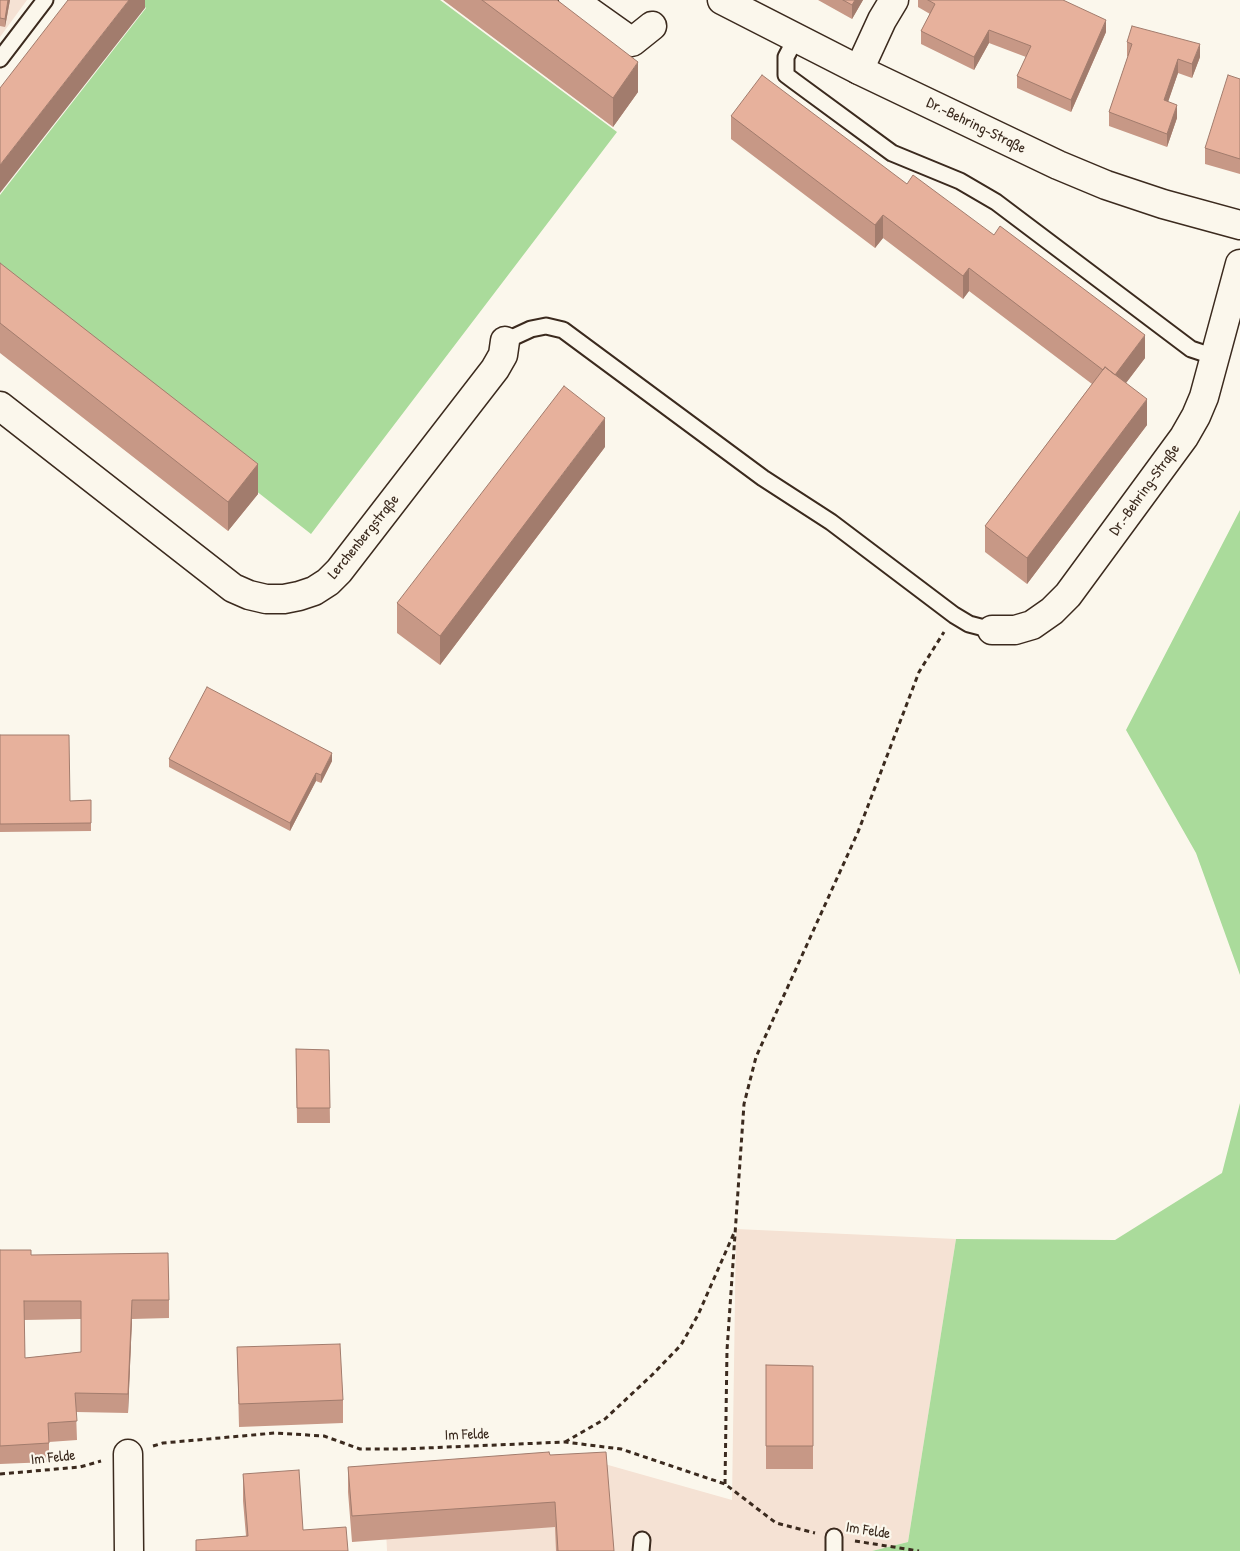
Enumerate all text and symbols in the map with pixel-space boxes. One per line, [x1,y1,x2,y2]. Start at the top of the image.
street label: Dr.-Behring-Straße [923,94,1029,158]
street label: Dr.-Behring-Straße [1106,441,1184,539]
street label: Lerchenbergstraße [325,491,403,583]
street label: Im Felde [444,1425,490,1445]
street label: Im Felde [30,1447,76,1469]
street label: Im Felde [845,1519,891,1543]

